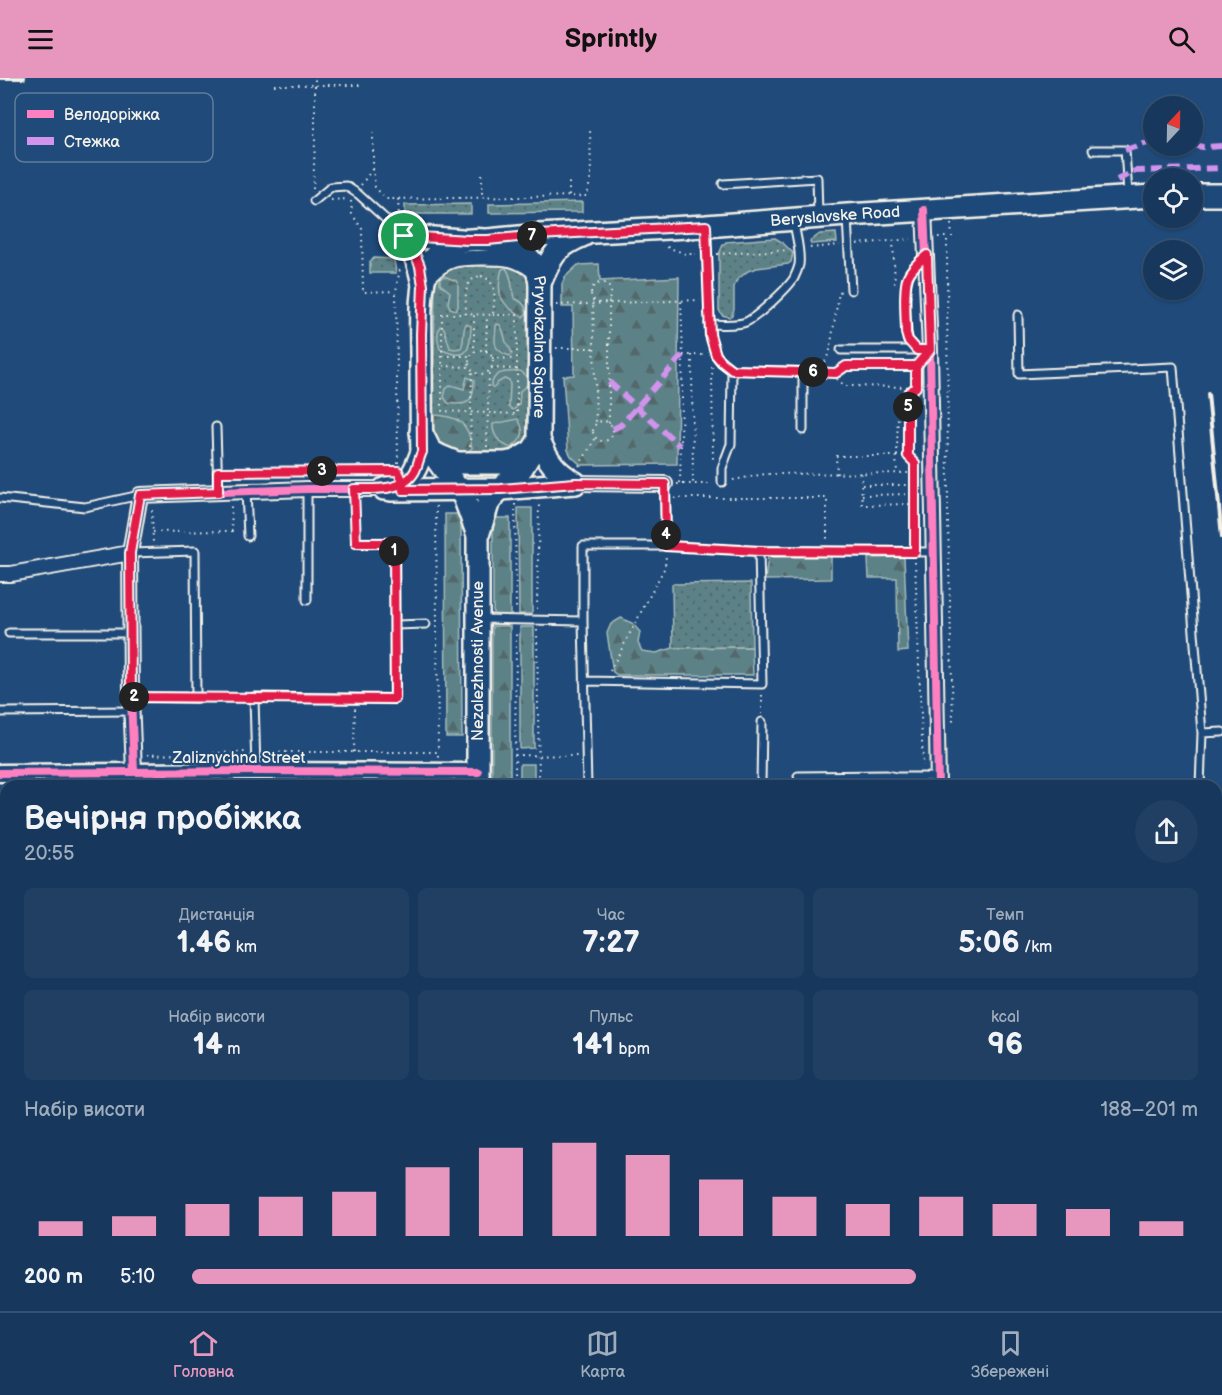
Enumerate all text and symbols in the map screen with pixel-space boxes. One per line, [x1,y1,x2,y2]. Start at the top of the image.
icon: menu [24,23,57,56]
text: Sprintly [565,23,657,55]
icon: search [1165,23,1198,56]
legend [15,93,213,162]
north arrow [1143,96,1203,156]
map controls [1143,96,1203,300]
text: Велодоріжка [64,106,160,125]
text: Стежка [64,133,121,152]
button: locate [1143,168,1203,228]
street label: Beryslavske Road [769,202,901,230]
pin [378,210,429,261]
icon: arrive [387,219,420,252]
pin: 7 [517,221,547,251]
text: 7 [528,226,536,245]
button: layers [1143,240,1203,300]
street label: Pryvokzalna Square [529,274,550,419]
pin: 6 [798,357,828,387]
text: 6 [808,362,818,381]
pin: 5 [893,392,923,422]
text: 5 [903,397,913,416]
pin: 3 [307,456,337,486]
text: 3 [317,461,327,480]
pin: 4 [651,520,681,550]
text: 4 [661,525,671,544]
pin: 1 [379,536,409,566]
text: 1 [391,541,397,560]
street label: Nezalezhnosti Avenue [469,580,488,741]
pin: 2 [119,682,149,712]
text: 2 [129,687,139,706]
street label: Zaliznychna Street [171,749,306,768]
text: Вечірня пробіжка [24,799,301,839]
button: share [1135,800,1198,863]
text: 20:55 [24,842,75,866]
text: Дистанція [179,906,255,925]
text: Час [597,906,625,925]
text: Темп [986,906,1024,925]
text: 1.46 [176,925,232,961]
text: 7:27 [582,925,640,961]
text: 5:06 [958,925,1020,961]
text: km [232,938,257,957]
text: /km [1020,938,1052,957]
text: Набір висоти [168,1008,265,1027]
text: Пульс [589,1008,633,1027]
text: kcal [991,1008,1020,1027]
text: 14 [193,1027,223,1063]
text: 141 [572,1027,614,1063]
text: 96 [987,1027,1023,1063]
text: m [223,1040,241,1059]
text: bpm [614,1040,650,1059]
text: Набір висоти [24,1098,145,1122]
text: 188–201 m [1101,1098,1198,1122]
text: 200 m [24,1265,83,1289]
text: 5:10 [120,1265,155,1289]
tab: Головна [173,1327,234,1382]
tab: Карта [580,1327,625,1382]
tab: Збережені [971,1327,1049,1382]

